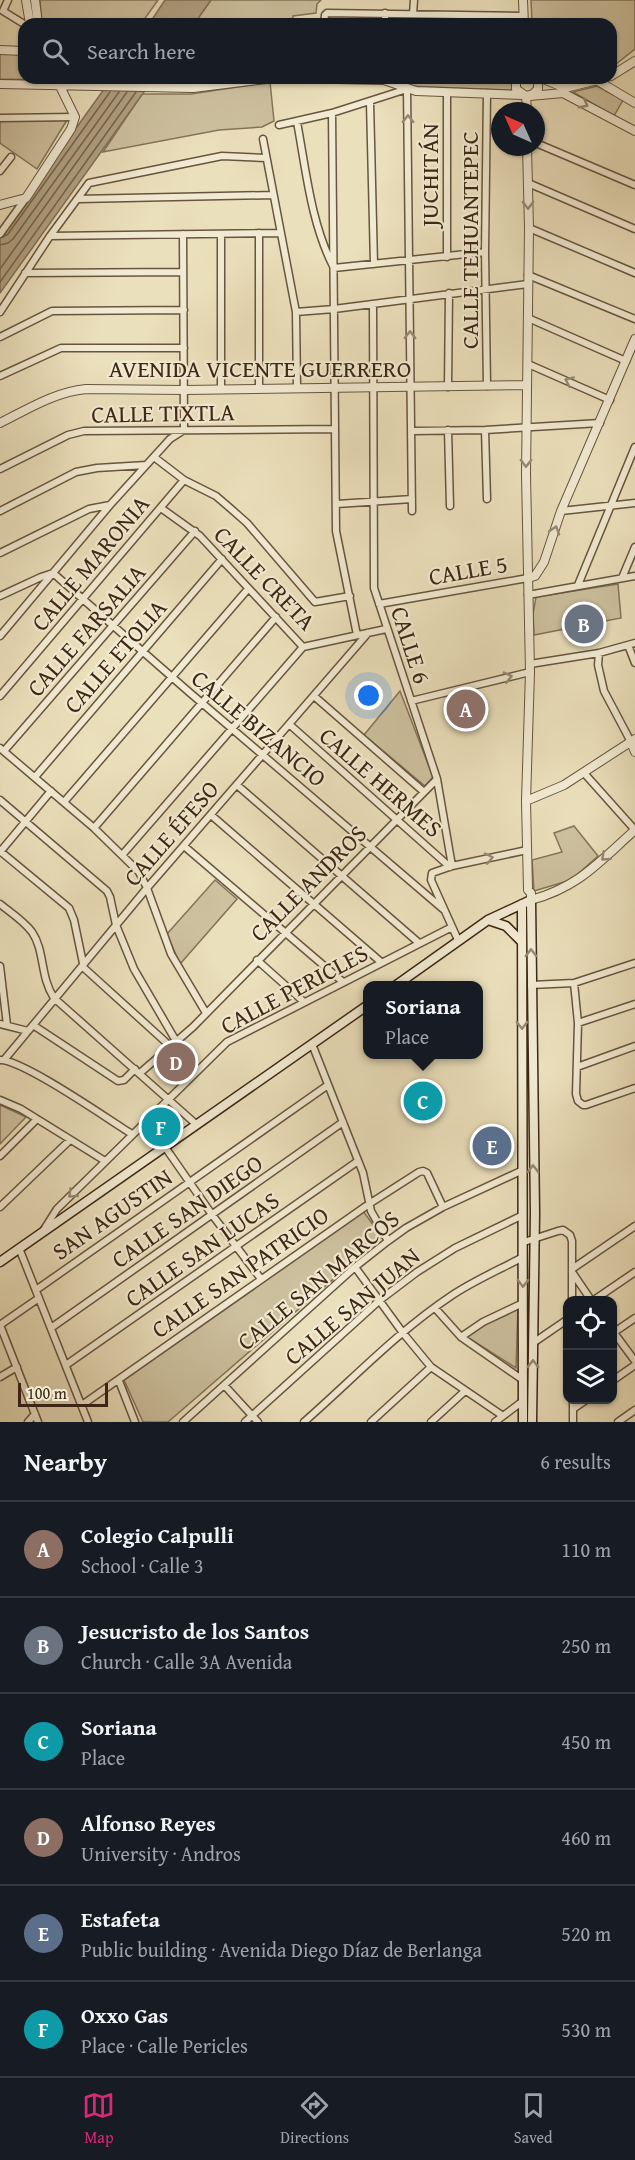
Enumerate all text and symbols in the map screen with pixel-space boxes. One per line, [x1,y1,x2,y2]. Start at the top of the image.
search box [18,18,617,84]
icon: search [39,35,72,68]
text: Search here [87,35,196,67]
one-way arrow [578,97,589,108]
north arrow [491,102,545,156]
one-way arrow [401,115,414,124]
street label: JUCHITÁN [412,123,447,230]
street label: CALLE TEHUANTEPEC [452,131,487,349]
one-way arrow [522,201,535,210]
one-way arrow [404,331,416,340]
street label: AVENIDA VICENTE GUERRERO [109,351,411,386]
one-way arrow [564,377,575,389]
street label: CALLE TIXTLA [91,394,235,432]
one-way arrow [520,459,532,468]
street label: CALLE MARONIA [23,487,158,639]
street label: CALLE CRETA [206,518,324,638]
one-way arrow [548,525,561,535]
street label: CALLE 5 [426,546,510,594]
street label: CALLE FARSALIA [18,556,154,704]
street label: CALLE ETOLIA [55,591,175,721]
street label: CALLE 6 [382,602,440,688]
pin: B [564,602,604,646]
street label: CALLE BIZANCIO [184,661,334,795]
one-way arrow [503,672,513,685]
your location [354,681,383,710]
pin: A [446,686,486,732]
street label: CALLE HERMES [312,719,450,845]
street label: CALLE ÉFESO [115,772,227,894]
street label: CALLE ANDROS [242,817,374,949]
one-way arrow [601,850,612,861]
one-way arrow [484,852,494,865]
street label: CALLE PERICLES [214,935,374,1043]
one-way arrow [525,948,537,957]
popup [363,981,483,1059]
text: Soriana [385,990,461,1022]
one-way arrow [515,1021,528,1030]
text: Place [385,1022,429,1051]
pin: D [156,1040,195,1084]
pin: C [404,1078,442,1124]
pin: F [142,1104,180,1150]
pin: E [472,1124,512,1168]
street label: CALLE SAN DIEGO [104,1146,270,1276]
street label: SAN AGUSTIN [45,1159,179,1268]
one-way arrow [527,1164,540,1173]
street label: CALLE SAN LUCAS [118,1183,286,1315]
one-way arrow [68,1187,79,1198]
street label: CALLE SAN PATRICIO [144,1198,336,1346]
street label: CALLE SAN MARCOS [229,1202,407,1358]
street label: CALLE SAN JUAN [277,1239,428,1373]
one-way arrow [517,1279,529,1288]
map controls [563,1296,617,1404]
button: locate [563,1296,617,1350]
button: layers [563,1350,617,1404]
one-way arrow [526,1359,539,1368]
scale bar [18,1380,108,1408]
text: 100 m [27,1381,67,1405]
text: Nearby [24,1442,107,1481]
text: 6 results [540,1447,611,1476]
text: Colegio Calpulli [81,1519,234,1551]
text: A [37,1535,50,1564]
text: 110 m [561,1535,611,1564]
text: School · Calle 3 [81,1551,204,1580]
text: Jesucristo de los Santos [81,1615,309,1647]
text: B [37,1631,50,1660]
text: 250 m [561,1631,611,1660]
text: Church · Calle 3A Avenida [81,1647,292,1676]
text: Soriana [81,1711,157,1743]
text: C [38,1727,49,1756]
text: 450 m [561,1727,611,1756]
text: Place [81,1743,125,1772]
text: Alfonso Reyes [81,1807,216,1839]
text: D [37,1823,50,1852]
text: 460 m [561,1823,611,1852]
text: University · Andros [81,1839,241,1868]
text: Estafeta [81,1903,160,1935]
text: E [38,1919,49,1948]
text: 520 m [561,1919,611,1948]
text: Public building · Avenida Diego Díaz de Berlanga [81,1935,482,1964]
text: Oxxo Gas [81,1999,168,2031]
text: F [38,2015,49,2044]
text: 530 m [561,2015,611,2044]
text: Place · Calle Pericles [81,2031,248,2060]
tab: Map [82,2089,115,2149]
tab: Directions [280,2089,349,2149]
tab: Saved [514,2089,553,2149]

